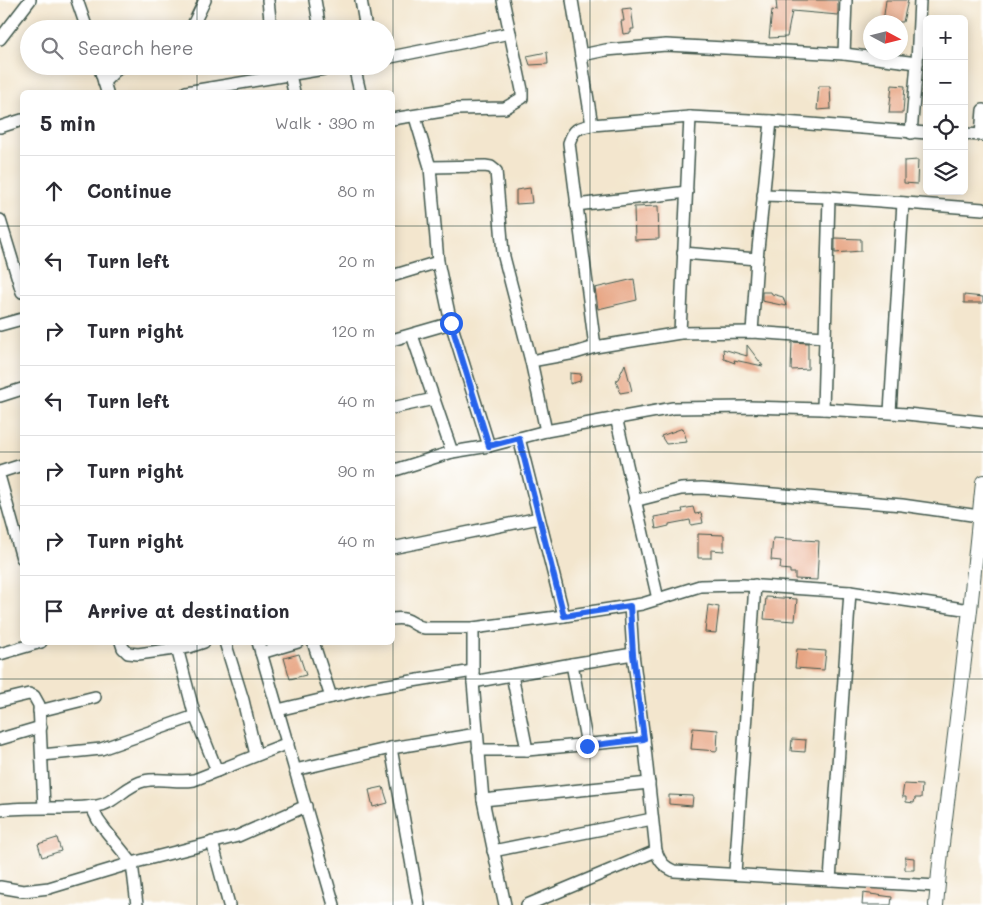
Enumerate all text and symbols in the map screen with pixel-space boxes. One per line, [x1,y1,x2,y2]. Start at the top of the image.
north arrow [863,15,908,60]
map controls [923,15,968,195]
button: + [923,15,968,60]
search box [20,20,395,75]
icon: search [38,34,66,62]
text: Search here [78,35,194,60]
button: − [923,60,968,105]
button: locate [923,105,968,150]
text: 5 min [40,109,96,136]
text: Walk · 390 m [275,112,375,133]
button: layers [923,150,968,195]
icon: ahead [40,177,68,205]
text: Continue [87,178,172,203]
text: 80 m [338,180,375,201]
icon: left [40,247,68,275]
text: Turn left [87,248,170,273]
text: 20 m [338,250,375,271]
route start [440,312,463,335]
icon: right [40,317,68,345]
text: Turn right [87,318,184,343]
text: 120 m [331,320,375,341]
icon: left [40,387,68,415]
text: Turn left [87,388,170,413]
text: 40 m [338,390,375,411]
icon: right [40,457,68,485]
text: Turn right [87,458,184,483]
text: 90 m [338,460,375,481]
icon: right [40,527,68,555]
text: Turn right [87,528,184,553]
text: 40 m [338,530,375,551]
icon: arrive [40,597,68,625]
text: Arrive at destination [87,598,290,623]
route end [576,735,599,758]

